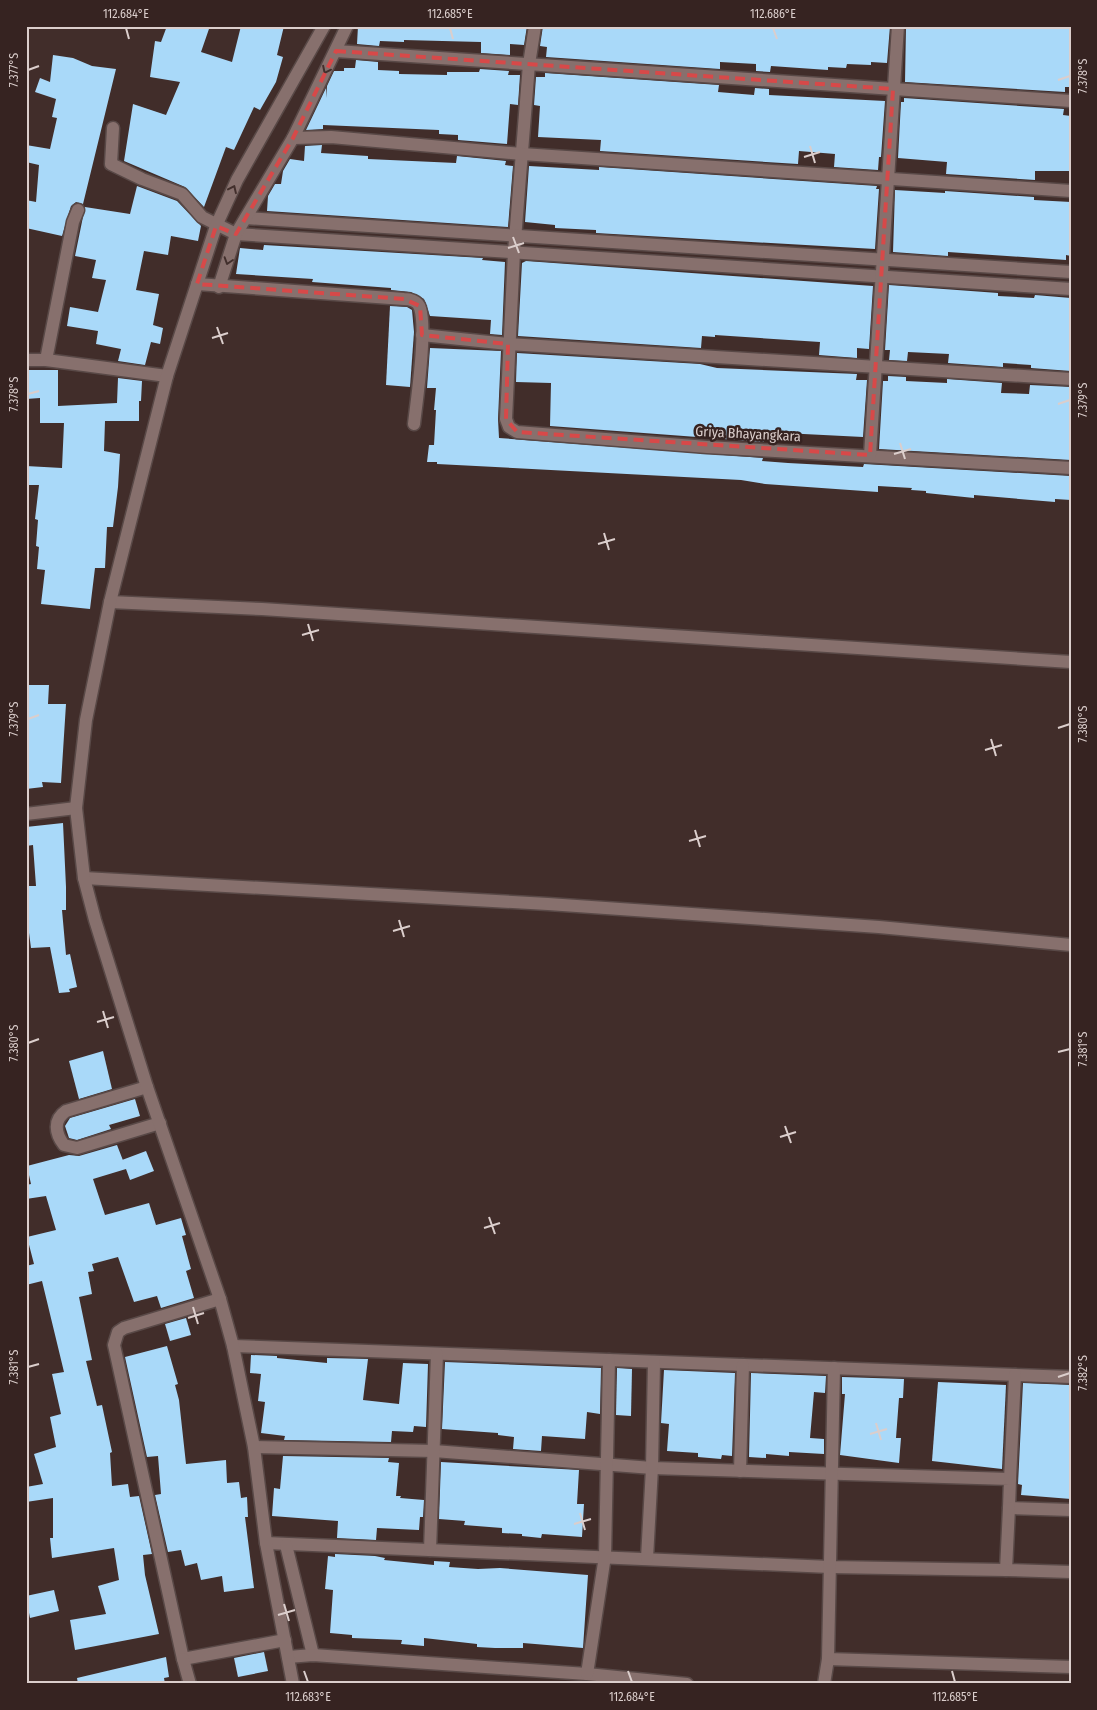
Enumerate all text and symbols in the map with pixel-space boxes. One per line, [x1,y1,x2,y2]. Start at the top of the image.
text: 112.684°E [103,7,149,21]
text: 112.685°E [427,7,473,21]
text: 112.686°E [750,7,796,21]
text: 7.377°S [7,53,21,87]
text: 7.378°S [1076,58,1090,94]
one-way arrow [322,65,332,74]
one-way arrow [227,185,237,194]
one-way arrow [223,256,233,264]
text: 7.378°S [7,376,21,412]
text: 7.379°S [1076,382,1090,417]
street label: Griya Bhayangkara [695,423,801,445]
text: 7.379°S [7,701,21,736]
text: 7.380°S [1076,706,1090,742]
text: 7.380°S [7,1025,21,1061]
text: 7.381°S [1076,1032,1090,1066]
text: 7.381°S [7,1350,21,1384]
text: 7.382°S [1076,1355,1090,1391]
text: 112.683°E [285,1690,331,1704]
text: 112.684°E [609,1690,655,1704]
text: 112.685°E [932,1690,978,1704]

